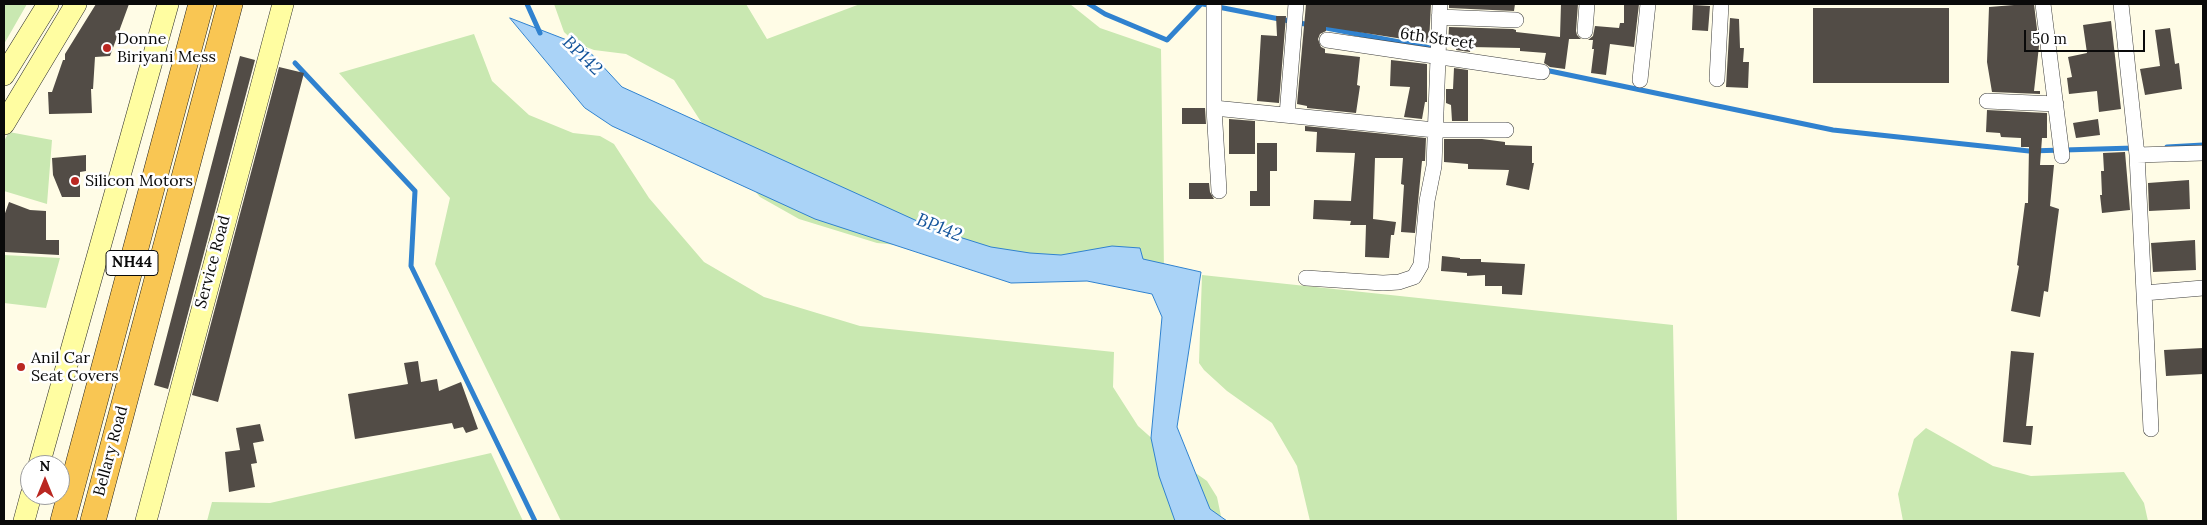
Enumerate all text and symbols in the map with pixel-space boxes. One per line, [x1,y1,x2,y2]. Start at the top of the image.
scale bar [2027,20,2148,52]
street label: 6th Street [1399,24,1475,54]
place label: Donne Biriyani Mess [117,29,216,67]
text: 50 m [2032,29,2067,48]
water label: BP142 [558,32,606,80]
marker: Donne Biriyani Mess [101,42,113,54]
place label: Silicon Motors [85,171,193,191]
marker: Silicon Motors [69,175,81,187]
water label: BP142 [913,209,965,247]
street label: Service Road [191,213,235,311]
road number: NH44 [106,250,158,276]
place label: Anil Car Seat Covers [31,348,119,386]
marker: Anil Car Seat Covers [15,361,27,373]
street label: Bellary Road [90,404,132,498]
north arrow [20,455,70,505]
text: N [40,457,50,475]

